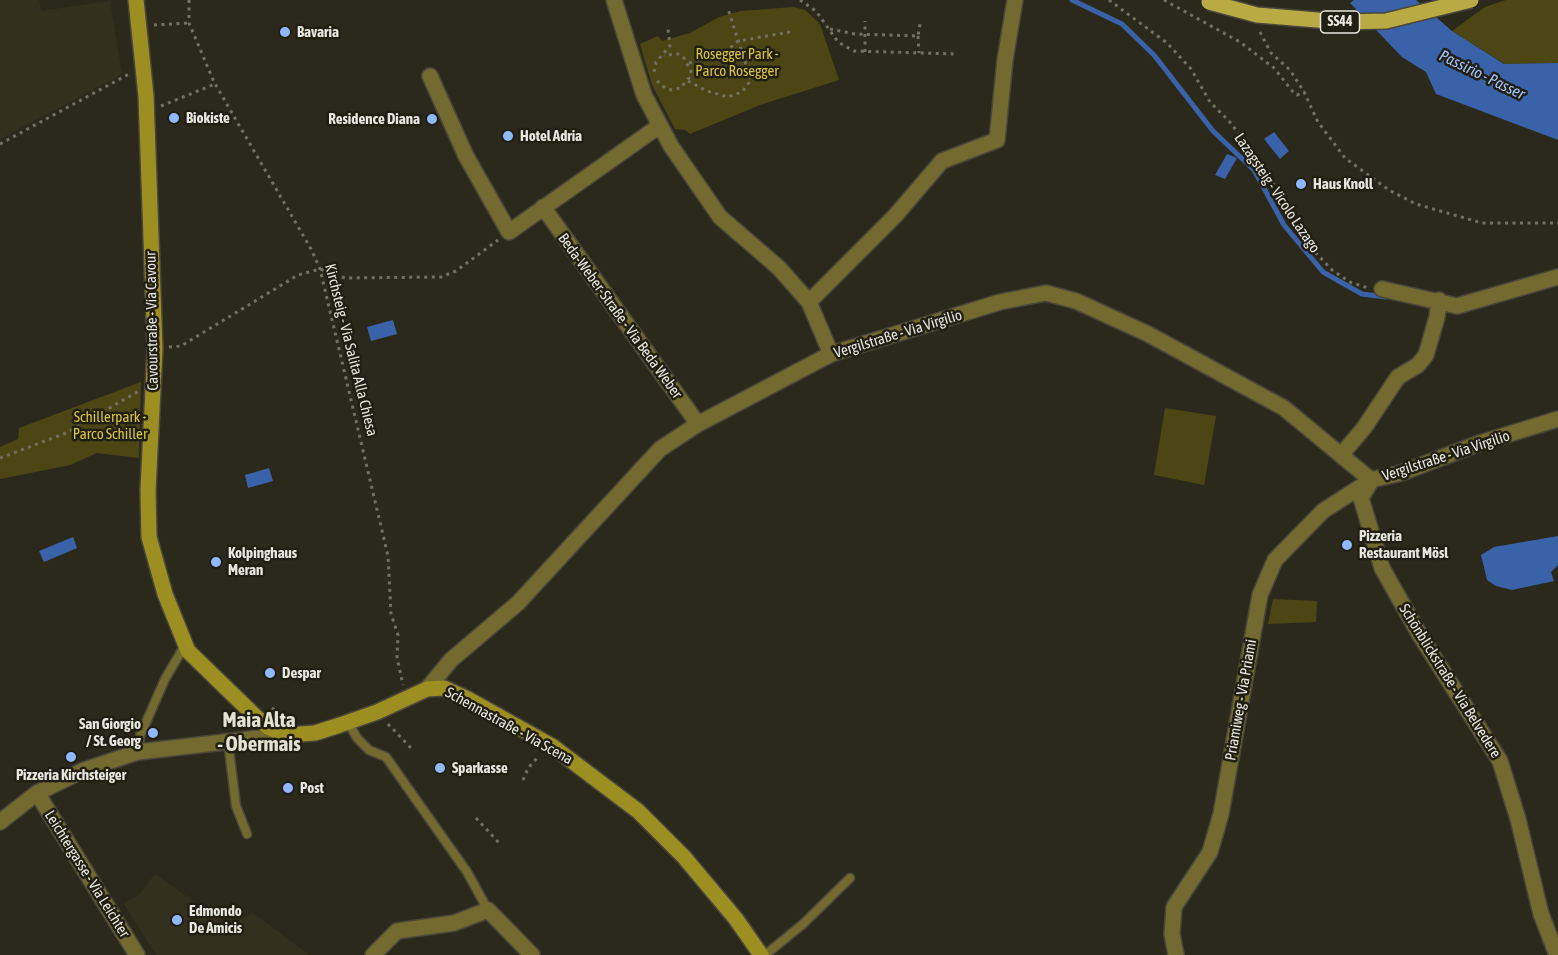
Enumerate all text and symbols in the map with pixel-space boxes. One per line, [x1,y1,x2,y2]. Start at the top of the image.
road number: SS44 [1320,11,1360,33]
place label: Bavaria [297,23,339,41]
marker: Bavaria [278,25,292,39]
park label: Rosegger Park - Parco Rosegger [695,45,779,80]
water label: Passirio - Passer [1436,46,1528,104]
place label: Biokiste [186,109,230,127]
place label: Residence Diana [328,110,420,128]
marker: Biokiste [167,111,181,125]
marker: Residence Diana [425,112,439,126]
place label: Hotel Adria [520,127,582,145]
marker: Hotel Adria [501,129,515,143]
street label: Lazagsteig - Vicolo Lazago [1230,130,1324,256]
place label: Haus Knoll [1313,175,1373,193]
marker: Haus Knoll [1294,177,1308,191]
street label: Beda-Weber-Straße - Via Beda Weber [554,230,686,402]
street label: Cavourstraße - Via Cavour [142,251,162,391]
street label: Kirchsteig - Via Salita Alla Chiesa [321,262,381,438]
street label: Vergilstraße - Via Virgilio [832,306,964,362]
park label: Schillerpark - Parco Schiller [73,408,147,443]
street label: Vergilstraße - Via Virgilio [1380,427,1512,485]
place label: Pizzeria Restaurant Mösl [1359,527,1448,562]
marker: Pizzeria Restaurant Mösl [1340,538,1354,552]
place label: Kolpinghaus Meran [228,544,297,579]
marker: Kolpinghaus Meran [209,555,223,569]
street label: Schönblickstraße - Via Belvedere [1395,601,1505,761]
street label: Priamiweg - Via Priami [1221,638,1261,762]
place label: Despar [282,664,321,682]
marker: Despar [263,666,277,680]
street label: Schennastraße - Via Scena [442,684,576,768]
district label: Maia Alta - Obermais [217,707,301,757]
place label: San Giorgio / St. Georg [79,715,141,750]
marker: San Giorgio / St. Georg [146,726,160,740]
marker: Pizzeria Kirchsteiger [64,750,78,764]
place label: Sparkasse [452,759,508,777]
marker: Sparkasse [433,761,447,775]
place label: Pizzeria Kirchsteiger [16,766,126,784]
place label: Post [300,779,324,797]
marker: Post [281,781,295,795]
street label: Leichtergasse - Via Leichter [41,807,133,941]
place label: Edmondo De Amicis [189,902,242,937]
marker: Edmondo De Amicis [170,913,184,927]

